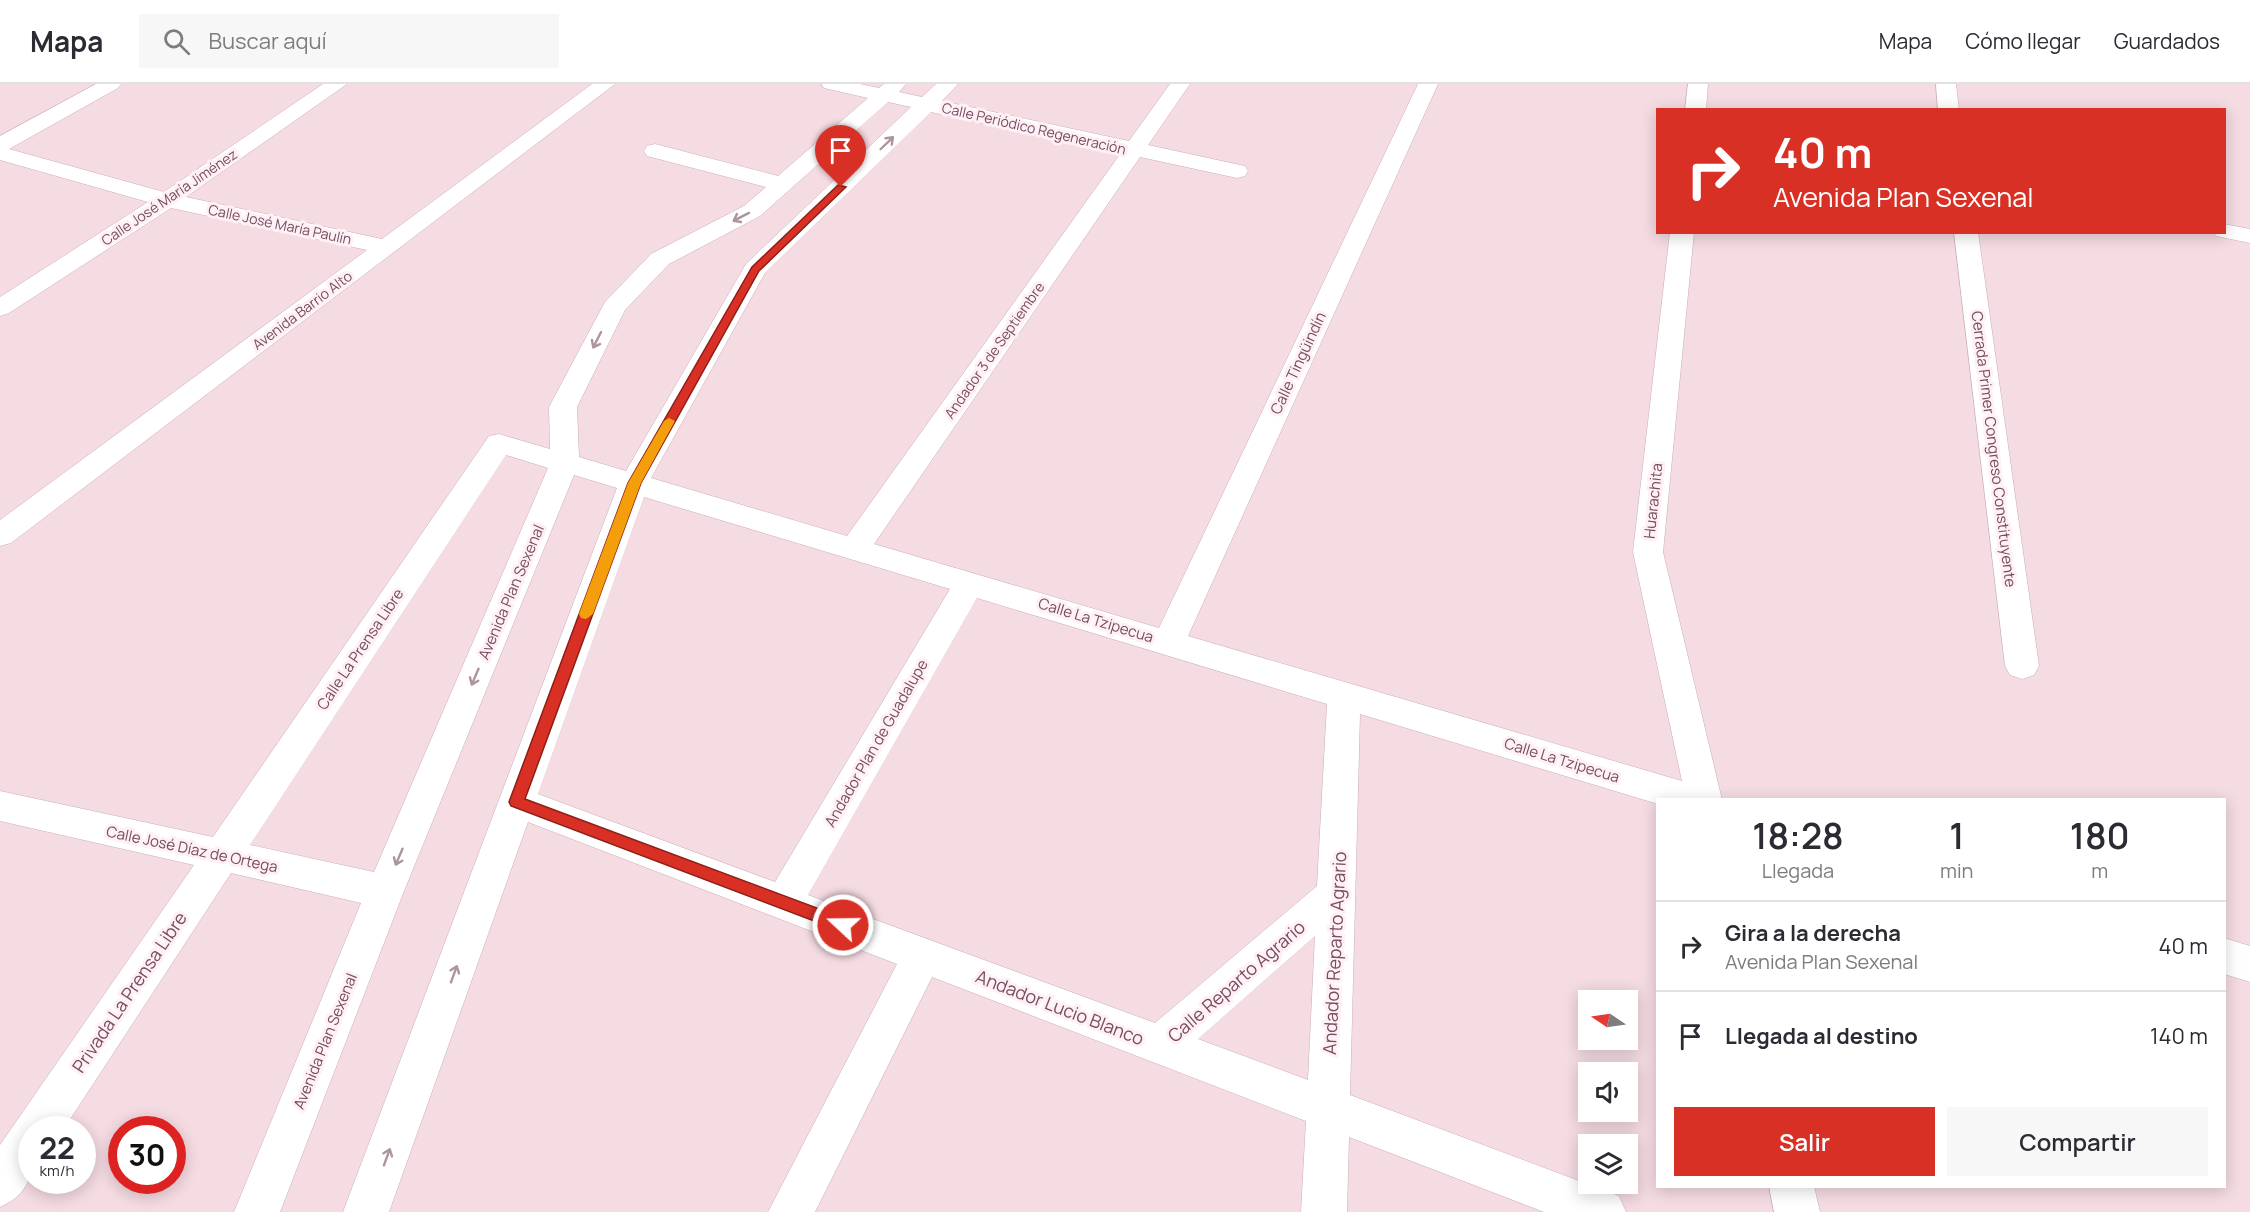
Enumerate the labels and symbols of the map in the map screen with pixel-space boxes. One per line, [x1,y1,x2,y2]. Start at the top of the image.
street label: Calle Periódico Regeneración [940,98,1128,158]
pin [815,125,866,187]
one-way arrow [879,136,894,150]
street label: Calle José María Jiménez [97,144,241,250]
street label: Calle José María Paulín [207,200,353,248]
one-way arrow [732,212,750,223]
street label: Avenida Barrio Alto [248,266,356,354]
street label: Andador 3 de Septiembre [940,278,1048,422]
street label: Calle Tingüindín [1265,308,1331,418]
street label: Cerrada Primer Congreso Constituyente [1967,310,2021,588]
one-way arrow [591,331,602,349]
street label: Huarachita [1639,462,1667,540]
street label: Avenida Plan Sexenal [473,521,549,663]
street label: Calle La Prensa Libre [312,584,408,714]
street label: Calle La Tzipecua [1036,592,1156,648]
street label: Andador Plan de Guadalupe [819,655,933,831]
one-way arrow [469,668,480,686]
street label: Calle La Tzipecua [1502,732,1622,788]
street label: Calle José Díaz de Ortega [104,821,280,877]
one-way arrow [393,847,404,866]
street label: Andador Reparto Agrario [1317,851,1351,1055]
position arrow [811,893,875,957]
street label: Privada La Prensa Libre [66,907,192,1077]
street label: Calle Reparto Agrario [1162,915,1310,1047]
street label: Andador Lucio Blanco [972,964,1148,1050]
one-way arrow [449,965,460,984]
street label: Avenida Plan Sexenal [288,970,362,1112]
north arrow [1578,990,1638,1050]
speed limit sign: 30 [108,1116,186,1194]
one-way arrow [382,1148,393,1167]

